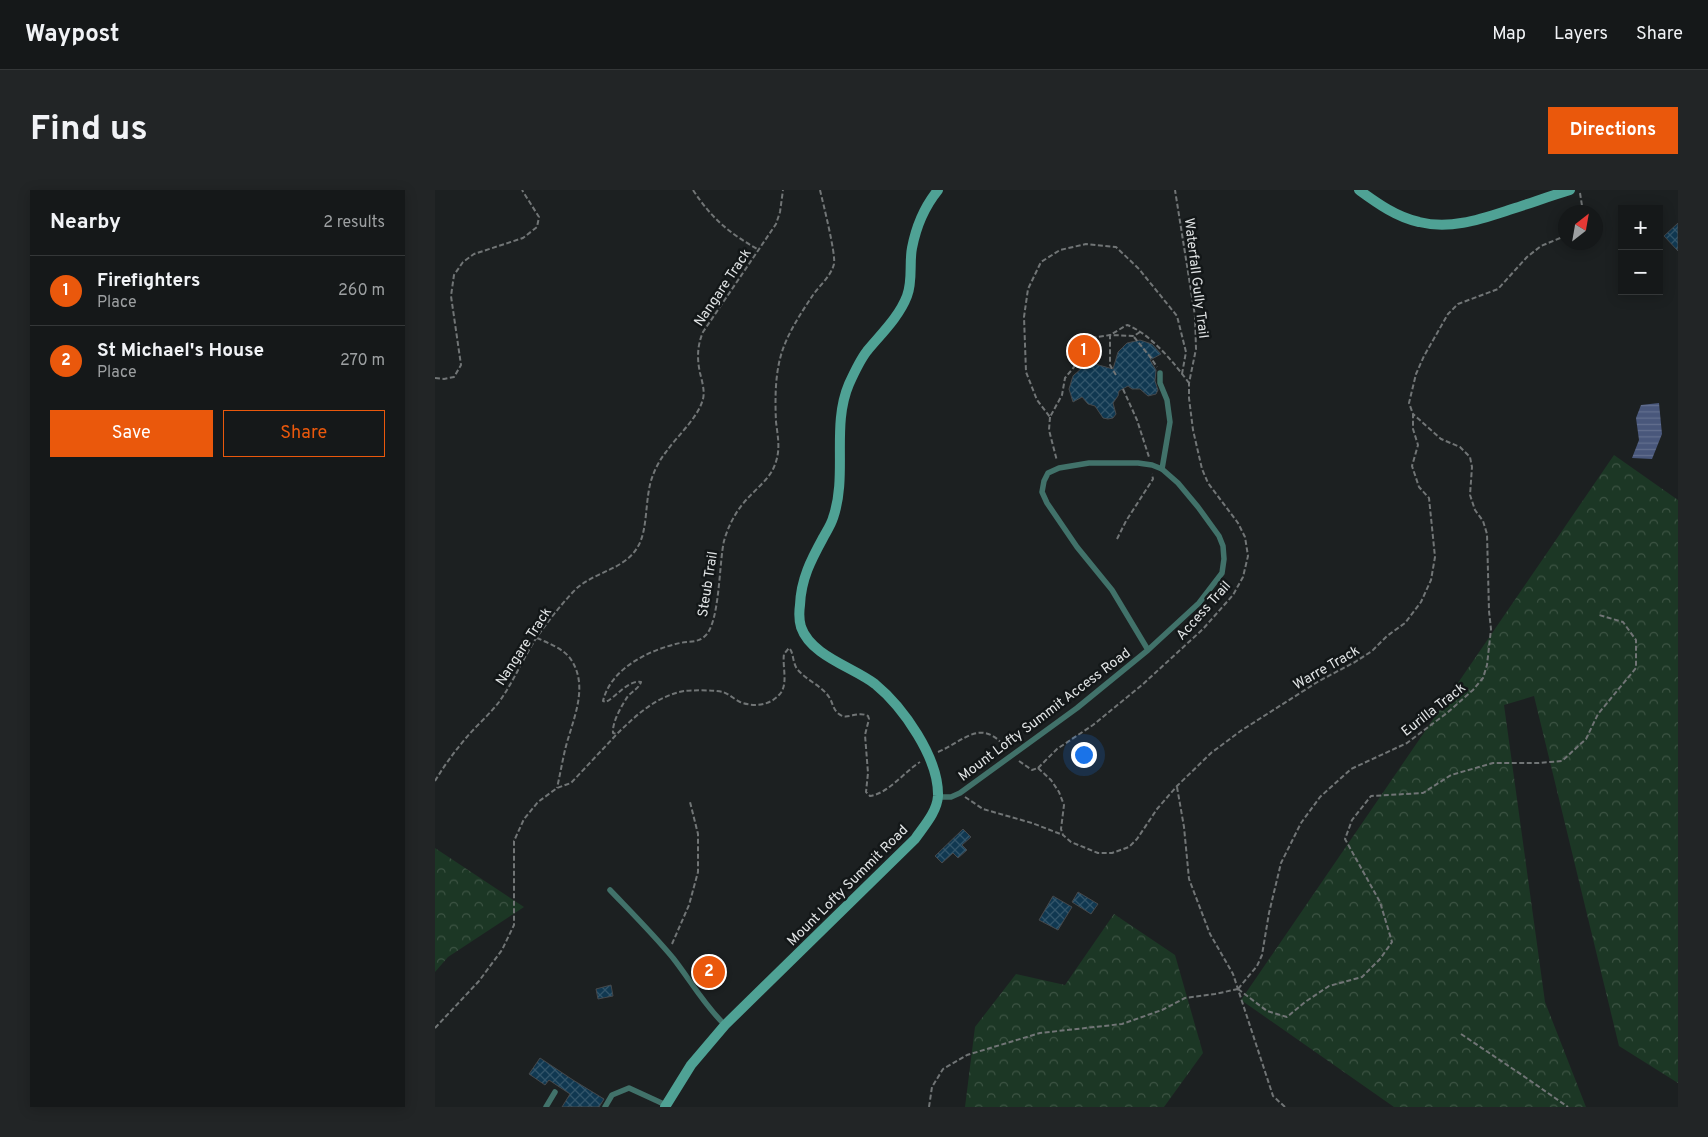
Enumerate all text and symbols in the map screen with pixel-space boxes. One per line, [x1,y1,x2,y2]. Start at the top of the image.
text: Waypost [25,20,119,50]
text: Map [1492,23,1526,46]
text: Layers [1554,23,1608,46]
text: Share [1636,23,1683,46]
button: Directions [1548,107,1678,154]
text: Find us [30,108,148,152]
north arrow [1558,205,1603,250]
map controls [1618,205,1663,295]
button: + [1618,205,1663,250]
text: Nearby [50,209,121,236]
text: 2 results [323,213,385,233]
street label: Waterfall Gully Trail [1180,217,1211,339]
street label: Nangare Track [691,246,755,330]
button: − [1618,250,1663,295]
text: Firefighters [97,269,200,293]
text: 1 [63,281,69,301]
text: 260 m [338,281,385,301]
text: Place [97,293,137,313]
pin: 1 [1068,332,1100,370]
text: St Michael's House [97,339,264,363]
text: 2 [61,351,71,371]
text: 270 m [340,351,385,371]
text: Place [97,363,137,383]
button: Save [50,410,213,457]
button: Share [223,410,385,457]
street label: Steub Trail [695,550,722,618]
street label: Access Trail [1173,578,1235,644]
street label: Nangare Track [493,604,556,689]
street label: Warre Track [1291,642,1363,694]
street label: Mount Lofty Summit Access Road [956,645,1134,785]
street label: Eurilla Track [1398,680,1469,741]
your location [1071,742,1097,768]
street label: Mount Lofty Summit Road [784,822,912,950]
pin: 2 [693,953,725,991]

